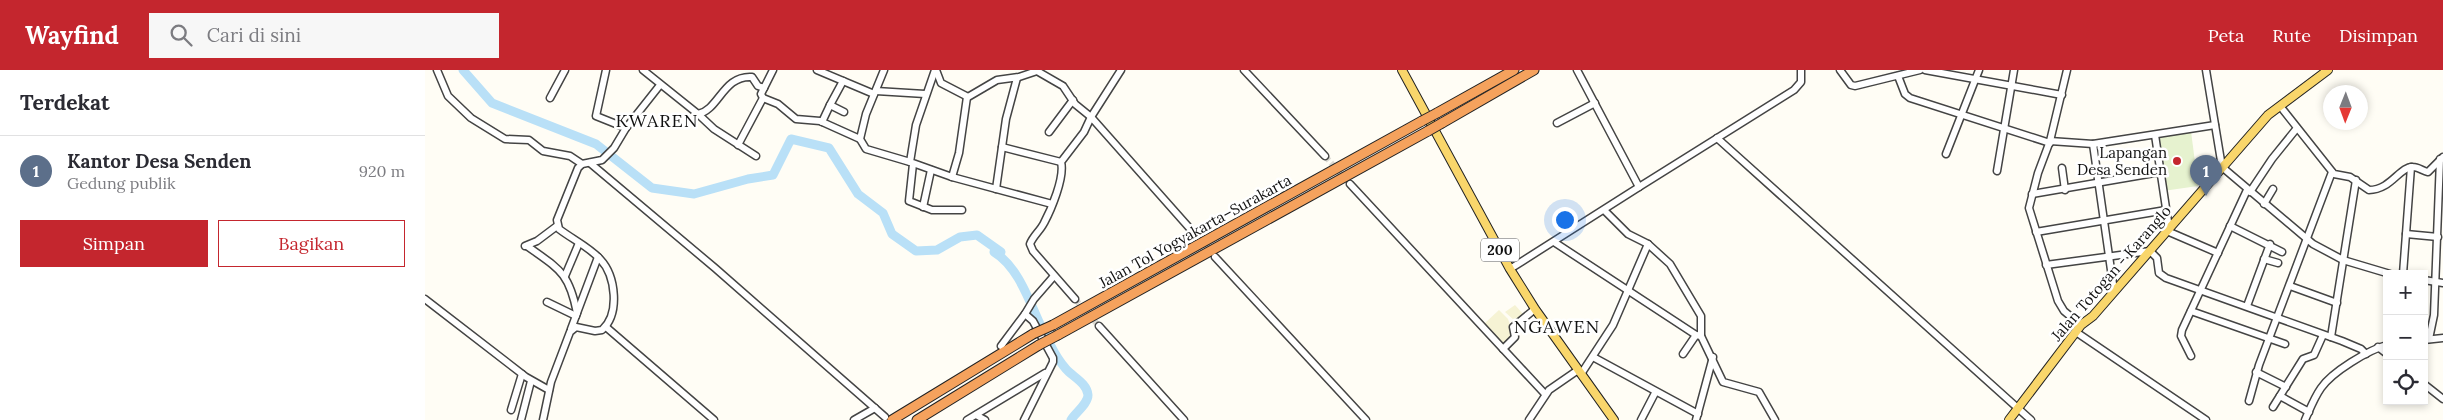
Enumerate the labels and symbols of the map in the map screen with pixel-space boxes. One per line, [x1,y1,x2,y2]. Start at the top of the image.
north arrow [2323,85,2368,130]
district label: KWAREN [616,109,698,132]
place label: Lapangan Desa Senden [2077,143,2167,179]
marker: Lapangan Desa Senden [2171,155,2183,167]
pin: 1 [2190,155,2222,196]
street label: Jalan Tol Yogyakarta–Surakarta [1095,170,1295,292]
street label: Jalan Totogan - Karanglo [2046,201,2175,345]
your location [1552,207,1578,233]
road number: 200 [1481,238,1519,262]
district label: NGAWEN [1514,315,1600,338]

